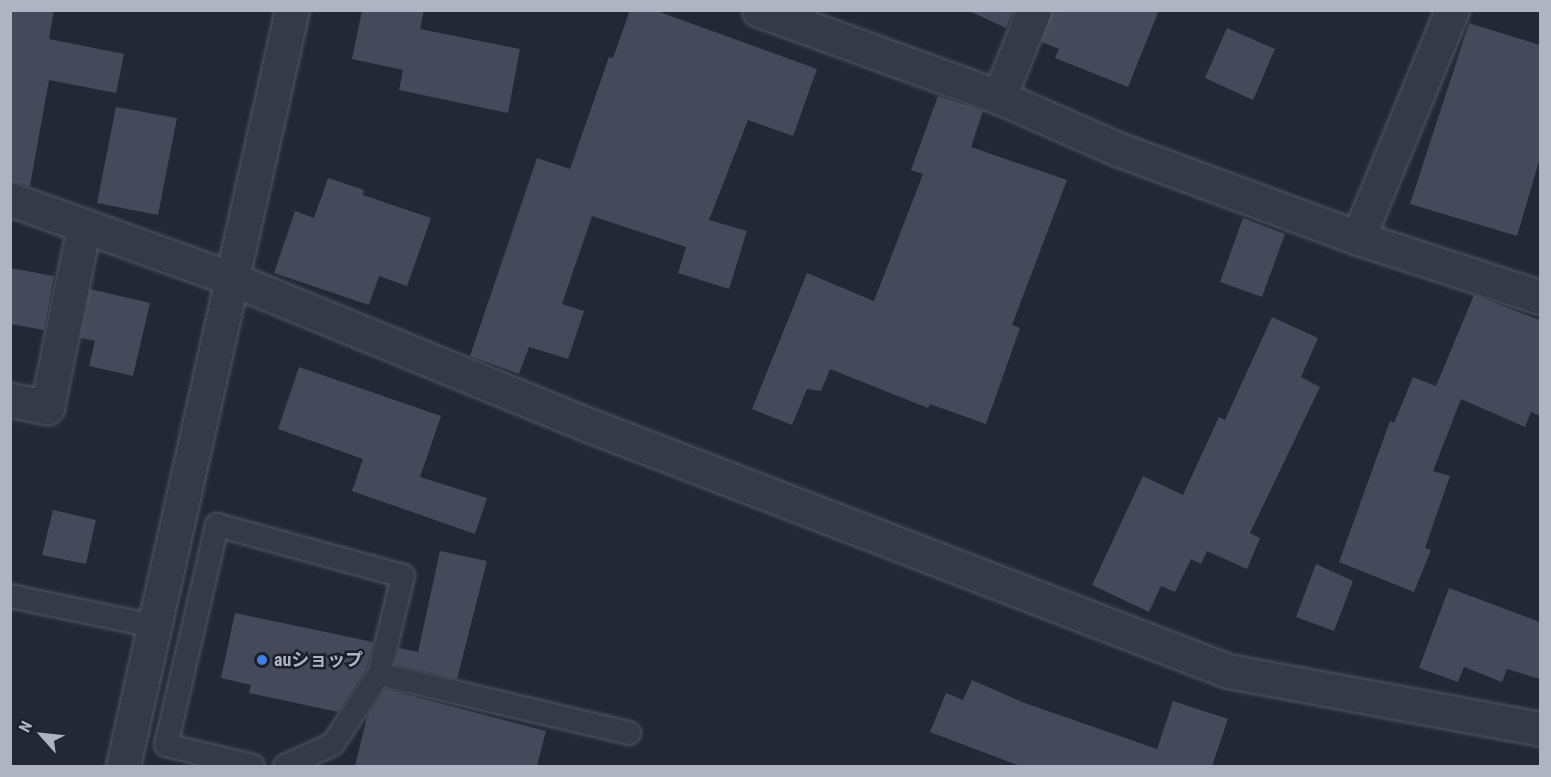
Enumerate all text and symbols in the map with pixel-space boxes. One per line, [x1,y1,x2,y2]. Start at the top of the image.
place label: auショップ [274,649,363,671]
marker: auショップ [255,653,269,667]
north arrow [12,705,72,765]
text: N [15,718,36,735]

